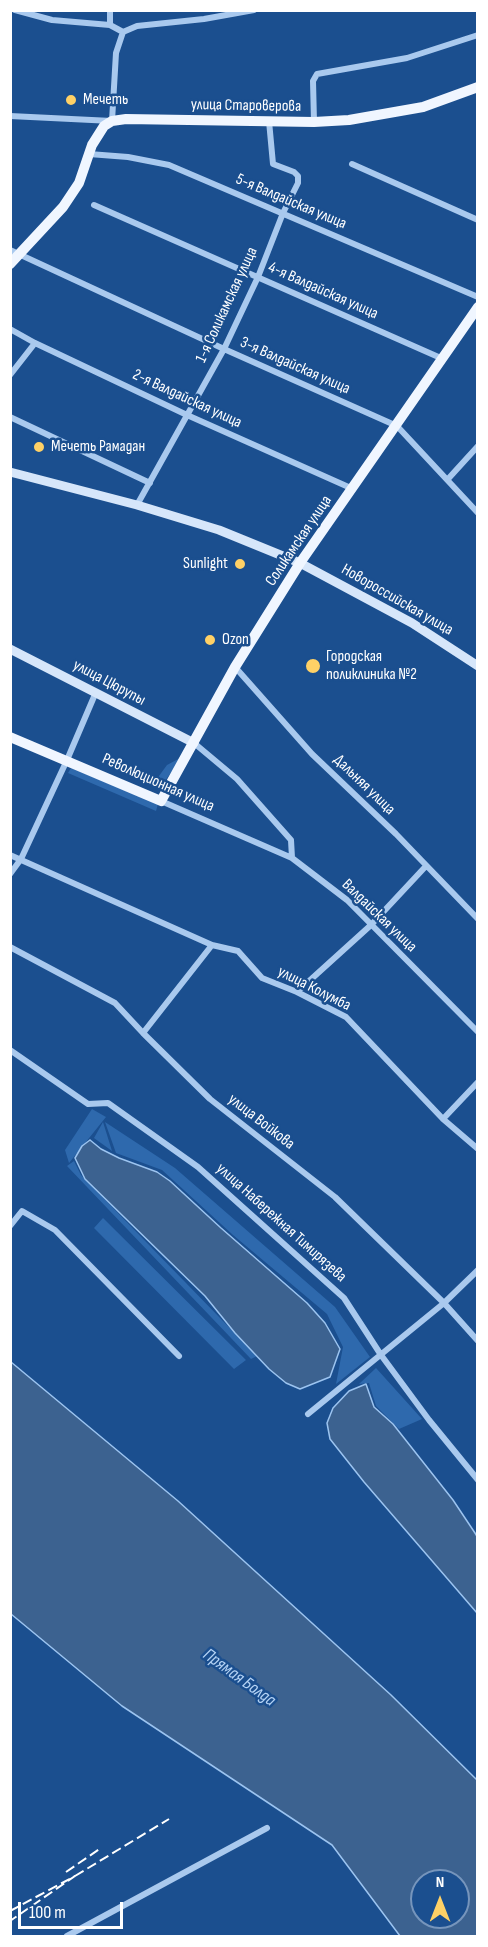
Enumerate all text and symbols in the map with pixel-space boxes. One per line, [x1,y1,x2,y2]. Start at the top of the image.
place label: Мечеть [83,90,128,110]
marker: Мечеть [64,93,78,107]
street label: улица Староверова [191,95,301,117]
street label: 5-я Валдайская улица [233,170,349,234]
street label: 1-я Соликамская улица [192,244,262,366]
street label: 4-я Валдайская улица [265,258,381,324]
street label: 3-я Валдайская улица [237,333,353,399]
street label: 2-я Валдайская улица [129,365,245,433]
place label: Мечеть Рамадан [51,437,145,457]
marker: Мечеть Рамадан [32,440,46,454]
street label: Соликамская улица [262,492,336,590]
place label: Sunlight [183,554,228,574]
marker: Sunlight [233,557,247,571]
street label: Новороссийская улица [338,560,456,640]
place label: Ozon [222,630,249,650]
marker: Ozon [203,633,217,647]
place label: Городская поликлиника №2 [326,647,417,685]
street label: улица Цюрупы [69,656,149,710]
marker: Городская поликлиника №2 [304,657,322,675]
street label: Революционная улица [99,750,217,816]
street label: Дальняя улица [329,751,399,819]
street label: Валдайская улица [337,875,421,957]
street label: улица Колумба [274,962,354,1016]
street label: улица Войкова [224,1090,298,1154]
street label: улица Набережная Тимирязева [212,1159,350,1287]
water label: Прямая Болда [198,1644,280,1712]
north arrow [410,1869,470,1929]
text: N [436,1873,444,1892]
scale bar [21,1890,126,1928]
text: 100 m [29,1902,66,1923]

